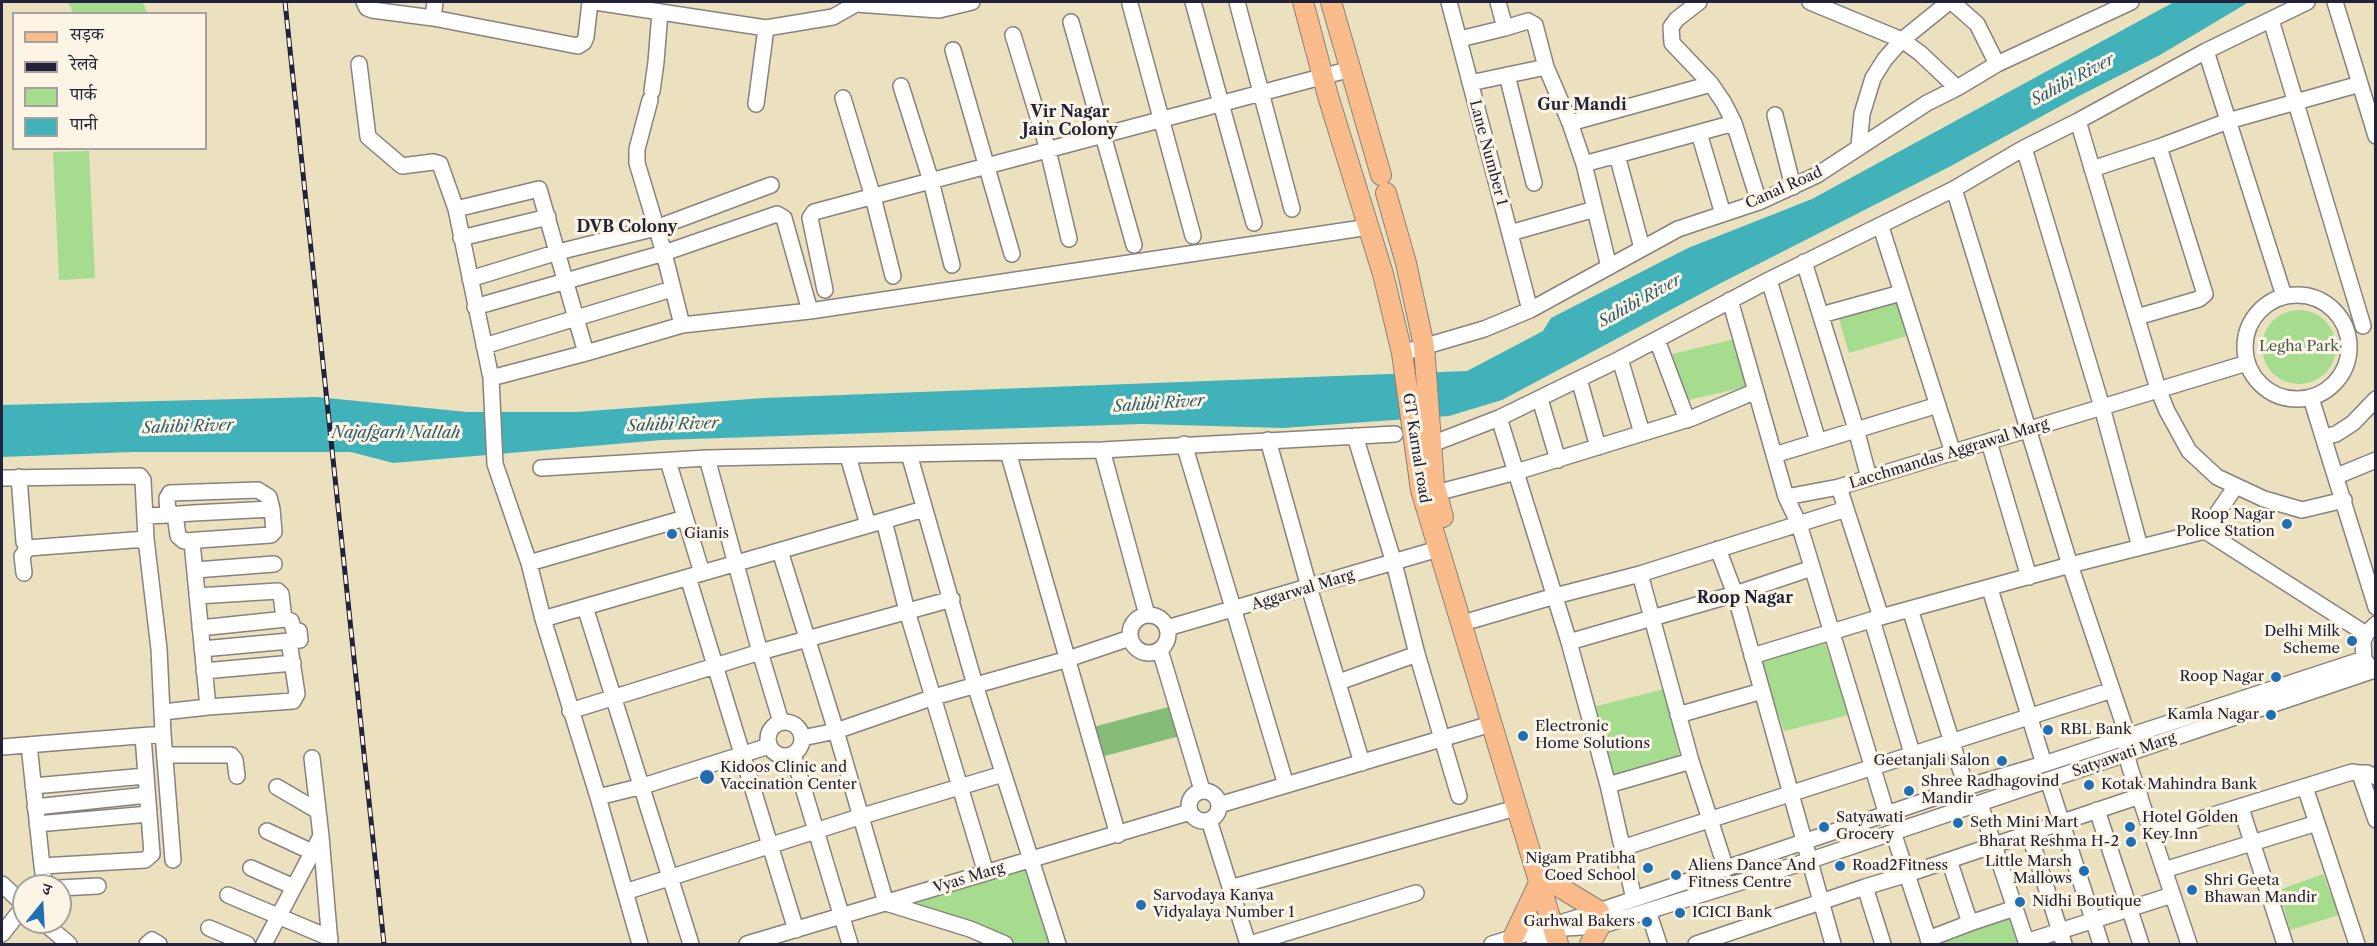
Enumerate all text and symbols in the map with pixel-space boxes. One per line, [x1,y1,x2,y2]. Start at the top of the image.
legend [12,12,207,150]
text: सड़क [70,23,104,45]
water label: Sahibi River [2028,50,2118,110]
text: रेलवे [70,53,98,75]
text: पार्क [70,83,97,105]
district label: Gur Mandi [1537,95,1627,115]
street label: Lane Number 1 [1465,98,1511,208]
district label: Vir Nagar Jain Colony [1022,102,1118,140]
text: पानी [70,113,97,135]
street label: Canal Road [1743,163,1825,213]
district label: DVB Colony [577,217,677,237]
water label: Sahibi River [1595,270,1685,332]
park label: Legha Park [2259,338,2339,356]
water label: Sahibi River [1113,391,1205,417]
street label: GT Karnal road [1398,392,1434,504]
water label: Sahibi River [627,414,719,436]
street label: Lacchmandas Aggrawal Marg [1847,415,2051,493]
water label: Sahibi River [142,416,234,438]
water label: Najafgarh Nallah [332,423,460,443]
place label: Roop Nagar Police Station [2176,506,2275,541]
marker: Roop Nagar Police Station [2280,517,2294,531]
place label: Gianis [684,525,729,543]
marker: Gianis [665,527,679,541]
street label: Aggarwal Marg [1249,566,1357,614]
district label: Roop Nagar [1697,588,1793,608]
place label: Delhi Milk Scheme [2264,623,2340,658]
marker: Delhi Milk Scheme [2345,634,2359,648]
place label: Roop Nagar [2180,668,2264,686]
marker: Roop Nagar [2269,670,2283,684]
place label: Kamla Nagar [2167,706,2259,724]
marker: Kamla Nagar [2264,708,2278,722]
place label: Electronic Home Solutions [1535,718,1650,753]
place label: RBL Bank [2060,721,2132,739]
marker: RBL Bank [2041,723,2055,737]
marker: Electronic Home Solutions [1516,729,1530,743]
street label: Satyawati Marg [2070,729,2178,781]
place label: Geetanjali Salon [1873,752,1990,770]
marker: Geetanjali Salon [1995,754,2009,768]
place label: Kidoos Clinic and Vaccination Center [720,759,857,794]
marker: Kidoos Clinic and Vaccination Center [698,768,716,786]
place label: Shree Radhagovind Mandir [1921,773,2059,808]
place label: Kotak Mahindra Bank [2101,776,2257,794]
marker: Kotak Mahindra Bank [2082,778,2096,792]
marker: Shree Radhagovind Mandir [1902,784,1916,798]
place label: Satyawati Grocery [1836,809,1903,844]
place label: Hotel Golden Key Inn [2142,809,2239,844]
place label: Seth Mini Mart [1970,814,2078,832]
marker: Seth Mini Mart [1951,816,1965,830]
marker: Satyawati Grocery [1817,820,1831,834]
marker: Hotel Golden Key Inn [2123,820,2137,834]
place label: Bharat Reshma H-2 [1979,833,2119,851]
marker: Bharat Reshma H-2 [2124,835,2138,849]
place label: Nigam Pratibha Coed School [1525,850,1636,885]
place label: Little Marsh Mallows [1985,853,2072,888]
place label: Aliens Dance And Fitness Centre [1688,857,1816,892]
place label: Road2Fitness [1852,857,1948,875]
street label: Vyas Marg [931,859,1007,897]
marker: Road2Fitness [1833,859,1847,873]
marker: Nigam Pratibha Coed School [1641,861,1655,875]
marker: Little Marsh Mallows [2077,864,2091,878]
marker: Aliens Dance And Fitness Centre [1669,868,1683,882]
place label: Shri Geeta Bhawan Mandir [2204,872,2317,907]
north arrow [12,874,72,934]
text: उ [40,878,54,900]
marker: Shri Geeta Bhawan Mandir [2185,883,2199,897]
place label: Sarvodaya Kanya Vidyalaya Number 1 [1153,887,1294,922]
place label: Nidhi Boutique [2032,893,2141,911]
marker: Nidhi Boutique [2013,895,2027,909]
marker: Sarvodaya Kanya Vidyalaya Number 1 [1134,898,1148,912]
place label: ICICI Bank [1692,904,1772,922]
marker: ICICI Bank [1673,906,1687,920]
place label: Garhwal Bakers [1524,913,1635,931]
marker: Garhwal Bakers [1640,915,1654,929]

